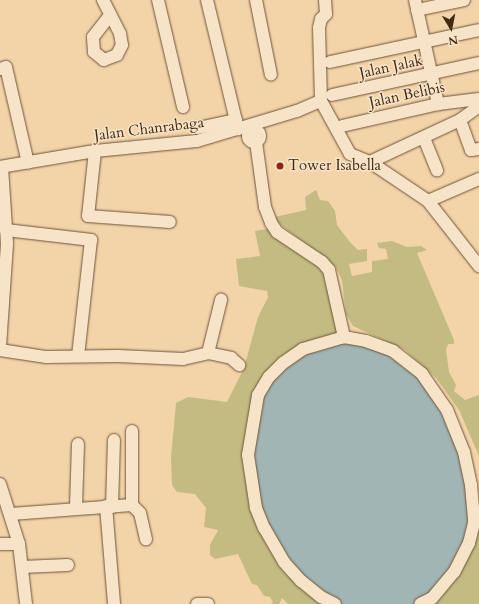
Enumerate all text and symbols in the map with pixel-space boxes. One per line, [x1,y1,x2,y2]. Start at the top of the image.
north arrow [431,8,471,48]
text: N [447,32,459,49]
street label: Jalan Jalak [358,52,424,82]
street label: Jalan Belibis [368,78,446,112]
street label: Jalan Chanrabaga [93,113,205,145]
place label: Tower Isabella [288,157,381,175]
marker: Tower Isabella [275,161,285,171]

